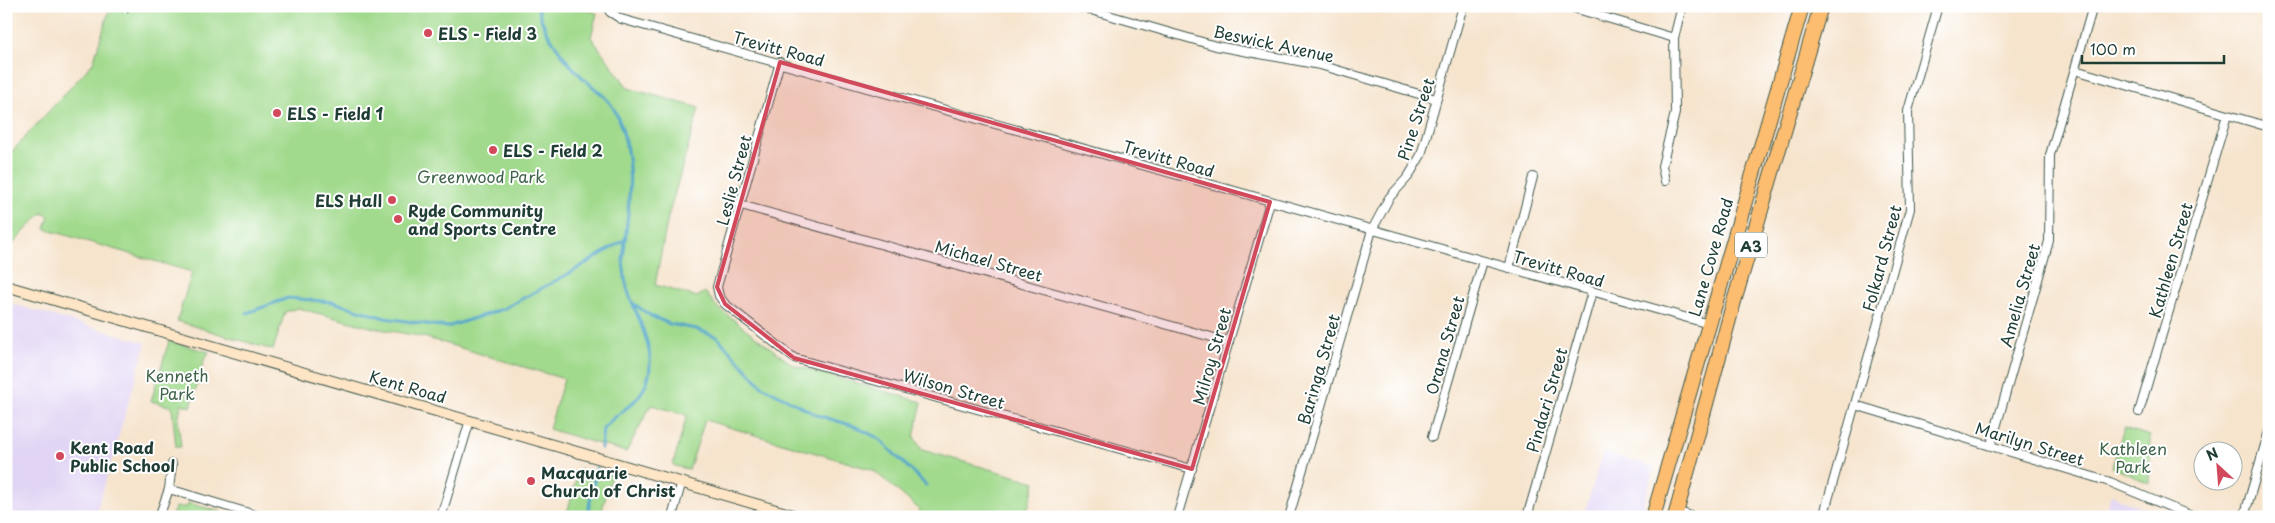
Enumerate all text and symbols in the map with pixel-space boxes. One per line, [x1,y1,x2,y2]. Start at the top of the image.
street label: Beswick Avenue [1211,18,1337,68]
place label: ELS - Field 3 [438,21,537,45]
street label: Trevitt Road [730,24,828,72]
marker: ELS - Field 3 [422,27,434,39]
scale bar [2082,32,2225,64]
text: 100 m [2090,37,2136,60]
street label: Pine Street [1390,75,1440,163]
place label: ELS - Field 1 [287,101,384,125]
marker: ELS - Field 1 [271,107,283,119]
street label: Leslie Street [709,132,757,228]
street label: Trevitt Road [1120,133,1218,183]
place label: ELS - Field 2 [503,138,603,162]
marker: ELS - Field 2 [487,144,499,156]
park label: Greenwood Park [417,164,545,188]
place label: ELS Hall [315,188,382,212]
marker: ELS Hall [386,194,398,206]
street label: Lane Cove Road [1682,195,1738,319]
place label: Ryde Community and Sports Centre [408,198,557,240]
street label: Kathleen Street [2142,199,2198,321]
street label: Folkard Street [1855,202,1907,314]
marker: Ryde Community and Sports Centre [392,213,404,225]
road number: A3 [1735,232,1767,258]
street label: Michael Street [932,233,1046,287]
street label: Amelia Street [1993,240,2045,350]
street label: Trevitt Road [1510,243,1608,293]
street label: Orana Street [1418,292,1470,397]
street label: Milroy Street [1186,304,1237,408]
street label: Baringa Street [1291,311,1345,427]
street label: Pindari Street [1520,344,1573,455]
street label: Wilson Street [900,362,1008,414]
park label: Kenneth Park [145,363,209,405]
street label: Kent Road [367,364,449,408]
street label: Marilyn Street [1973,415,2088,471]
place label: Kent Road Public School [70,435,175,477]
park label: Kathleen Park [2099,436,2167,478]
north arrow [2192,440,2242,490]
text: N [2202,442,2222,466]
marker: Kent Road Public School [54,450,66,462]
place label: Macquarie Church of Christ [541,460,676,502]
marker: Macquarie Church of Christ [525,475,537,487]

